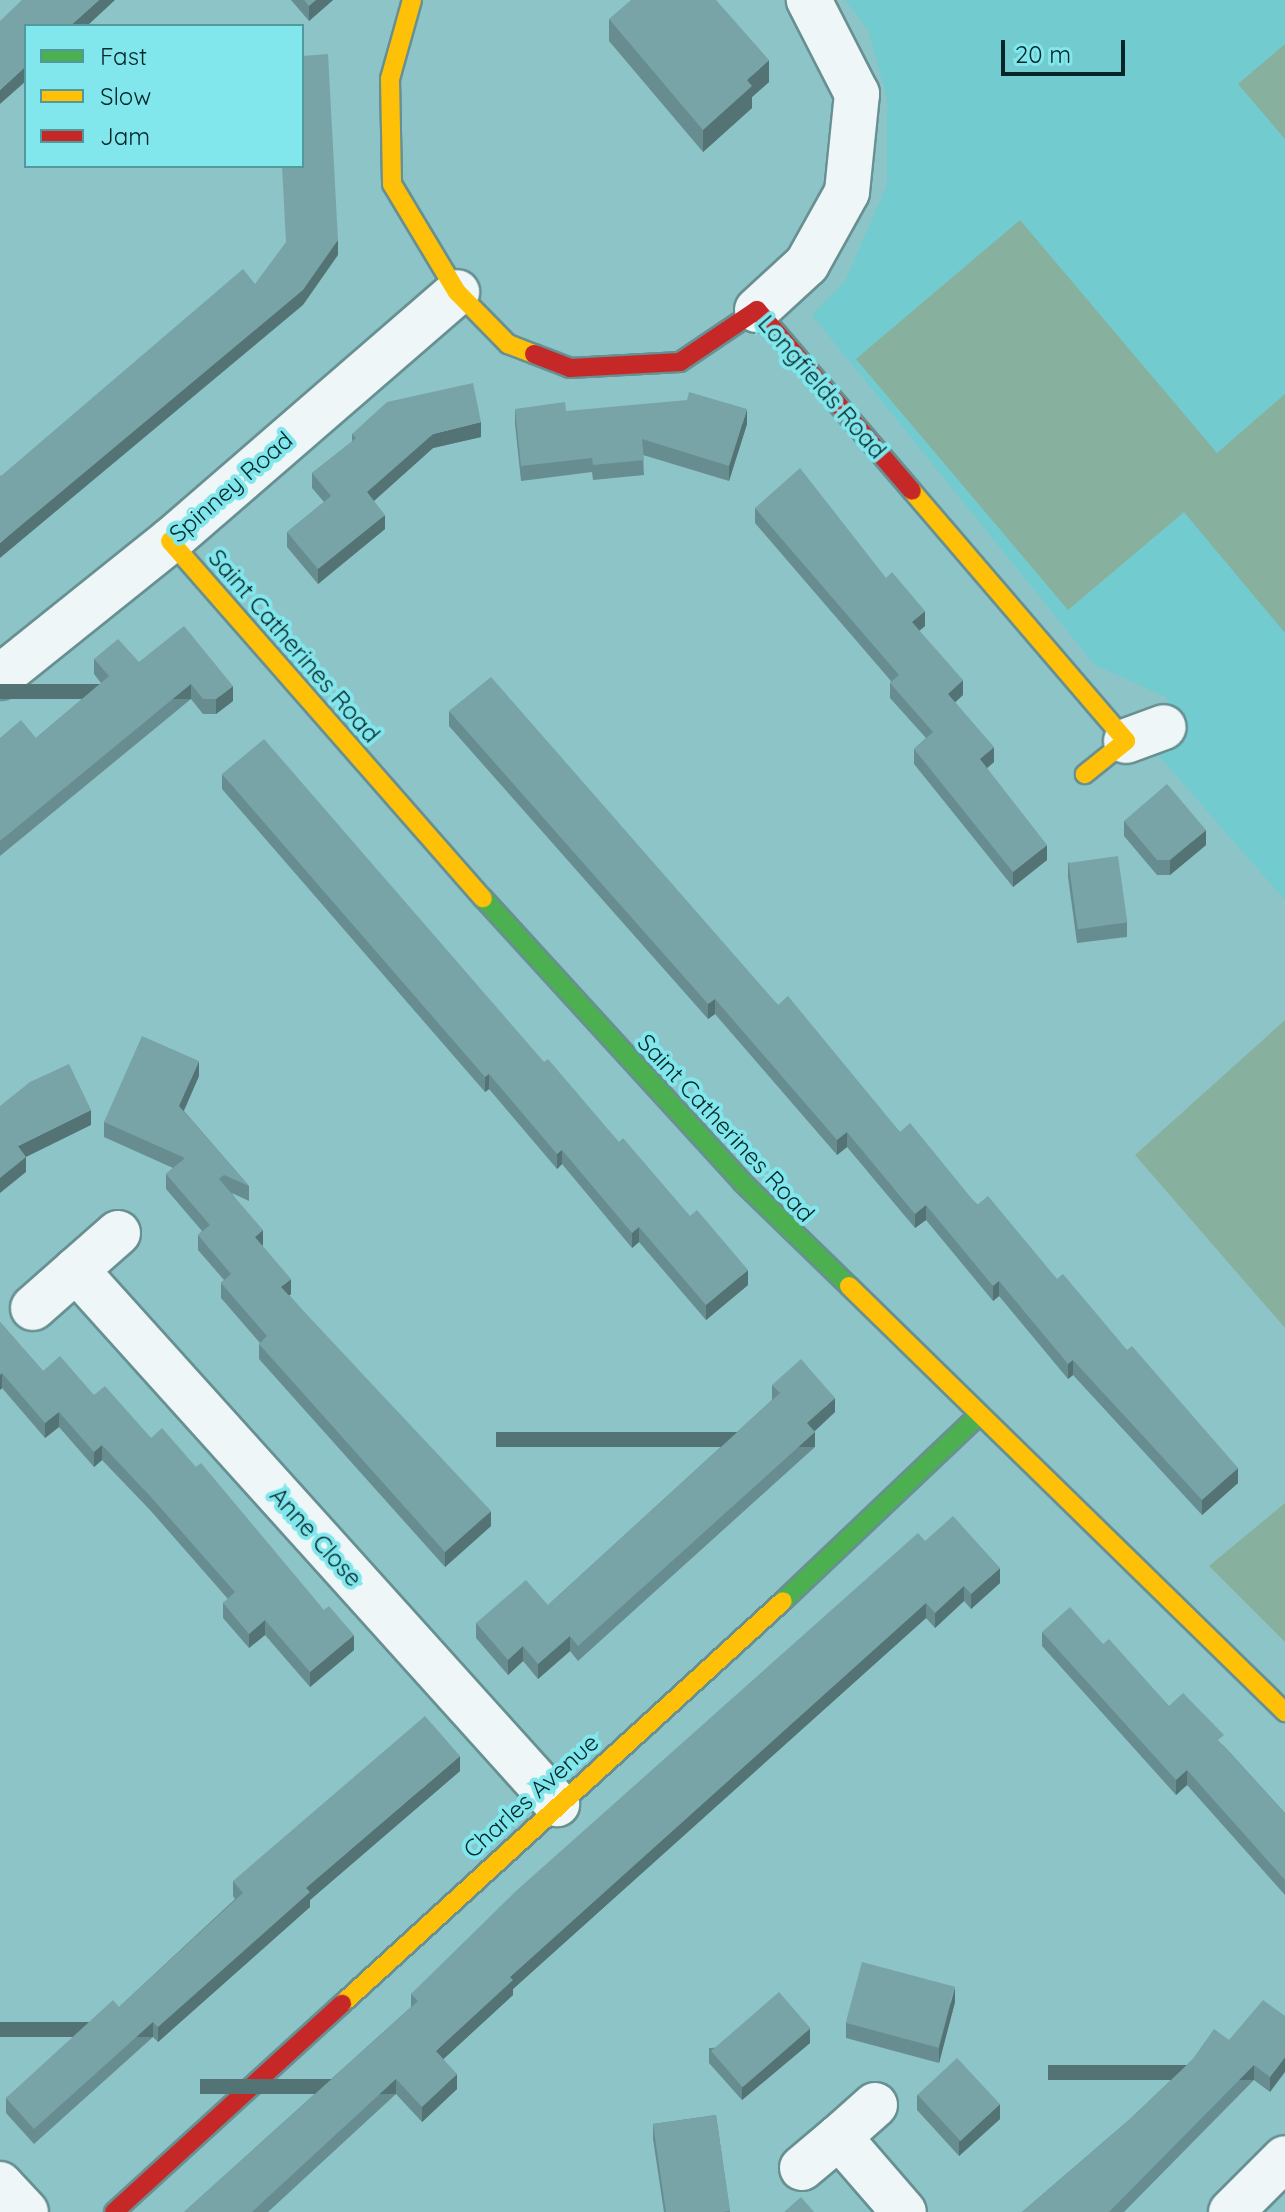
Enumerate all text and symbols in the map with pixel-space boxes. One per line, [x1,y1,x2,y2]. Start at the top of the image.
legend [24,24,304,168]
scale bar [1005,24,1129,74]
text: 20 m [1015,39,1071,69]
text: Fast [100,41,147,71]
text: Slow [100,81,151,111]
text: Jam [100,121,150,151]
street label: Longfields Road [752,309,892,465]
street label: Spinney Road [163,426,299,548]
street label: Saint Catherines Road [202,544,386,748]
street label: Saint Catherines Road [631,1028,821,1228]
street label: Anne Close [264,1481,368,1593]
street label: Charles Avenue [458,1728,604,1864]

